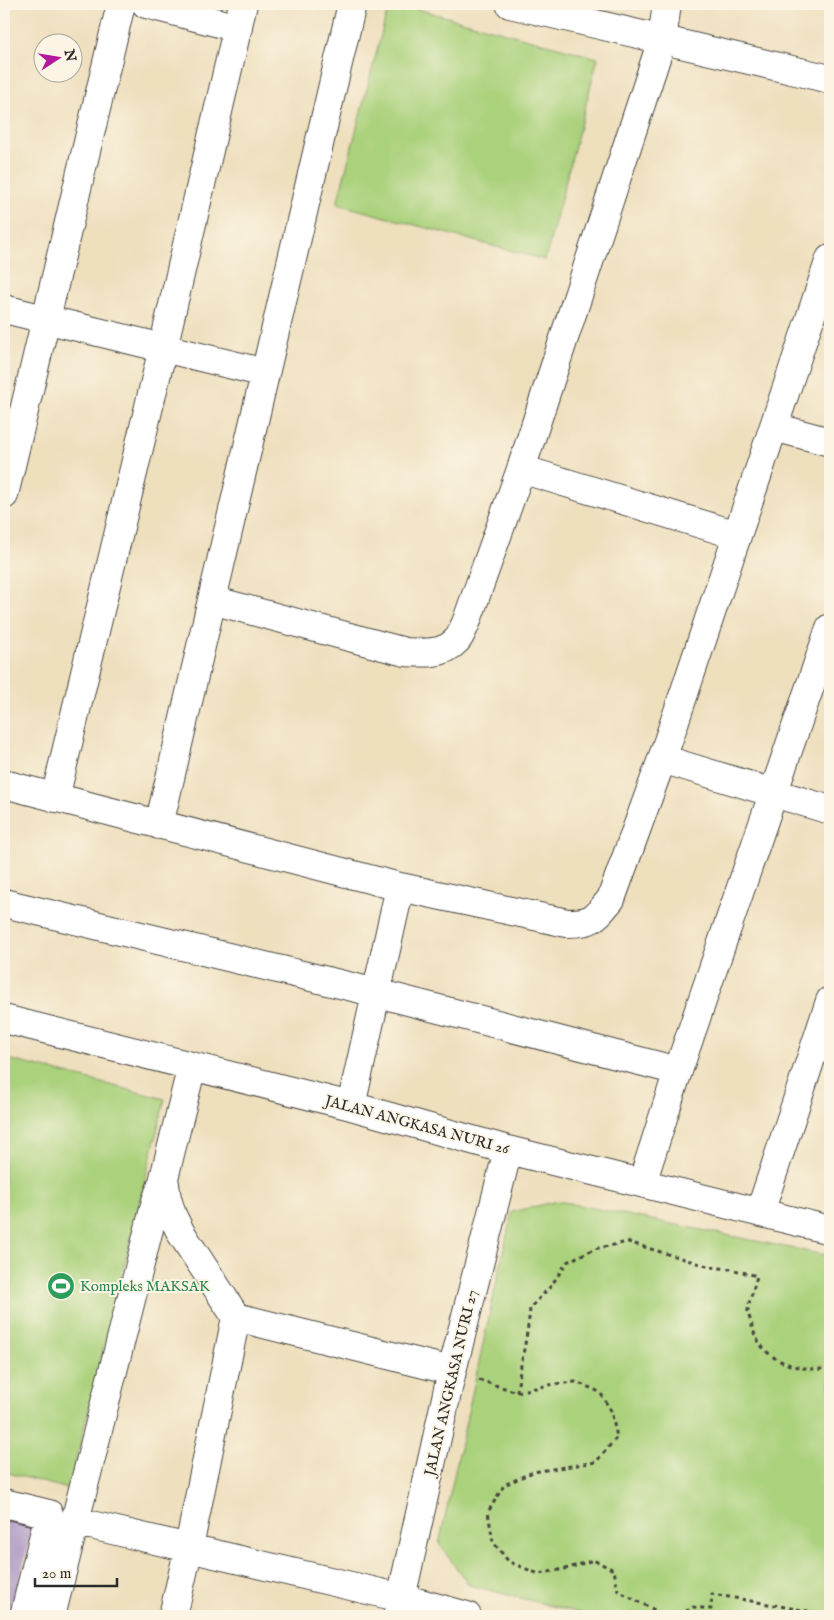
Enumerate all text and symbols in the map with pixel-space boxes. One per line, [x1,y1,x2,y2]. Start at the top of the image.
north arrow [32,32,82,82]
text: N [59,47,80,63]
street label: JALAN ANGKASA NURI 26 [321,1091,512,1159]
sports icon: Kompleks MAKSAK [46,1271,76,1301]
place label: Kompleks MAKSAK [80,1277,210,1296]
street label: JALAN ANGKASA NURI 27 [420,1288,482,1480]
scale bar [35,1555,118,1587]
text: 20 m [42,1564,72,1583]

